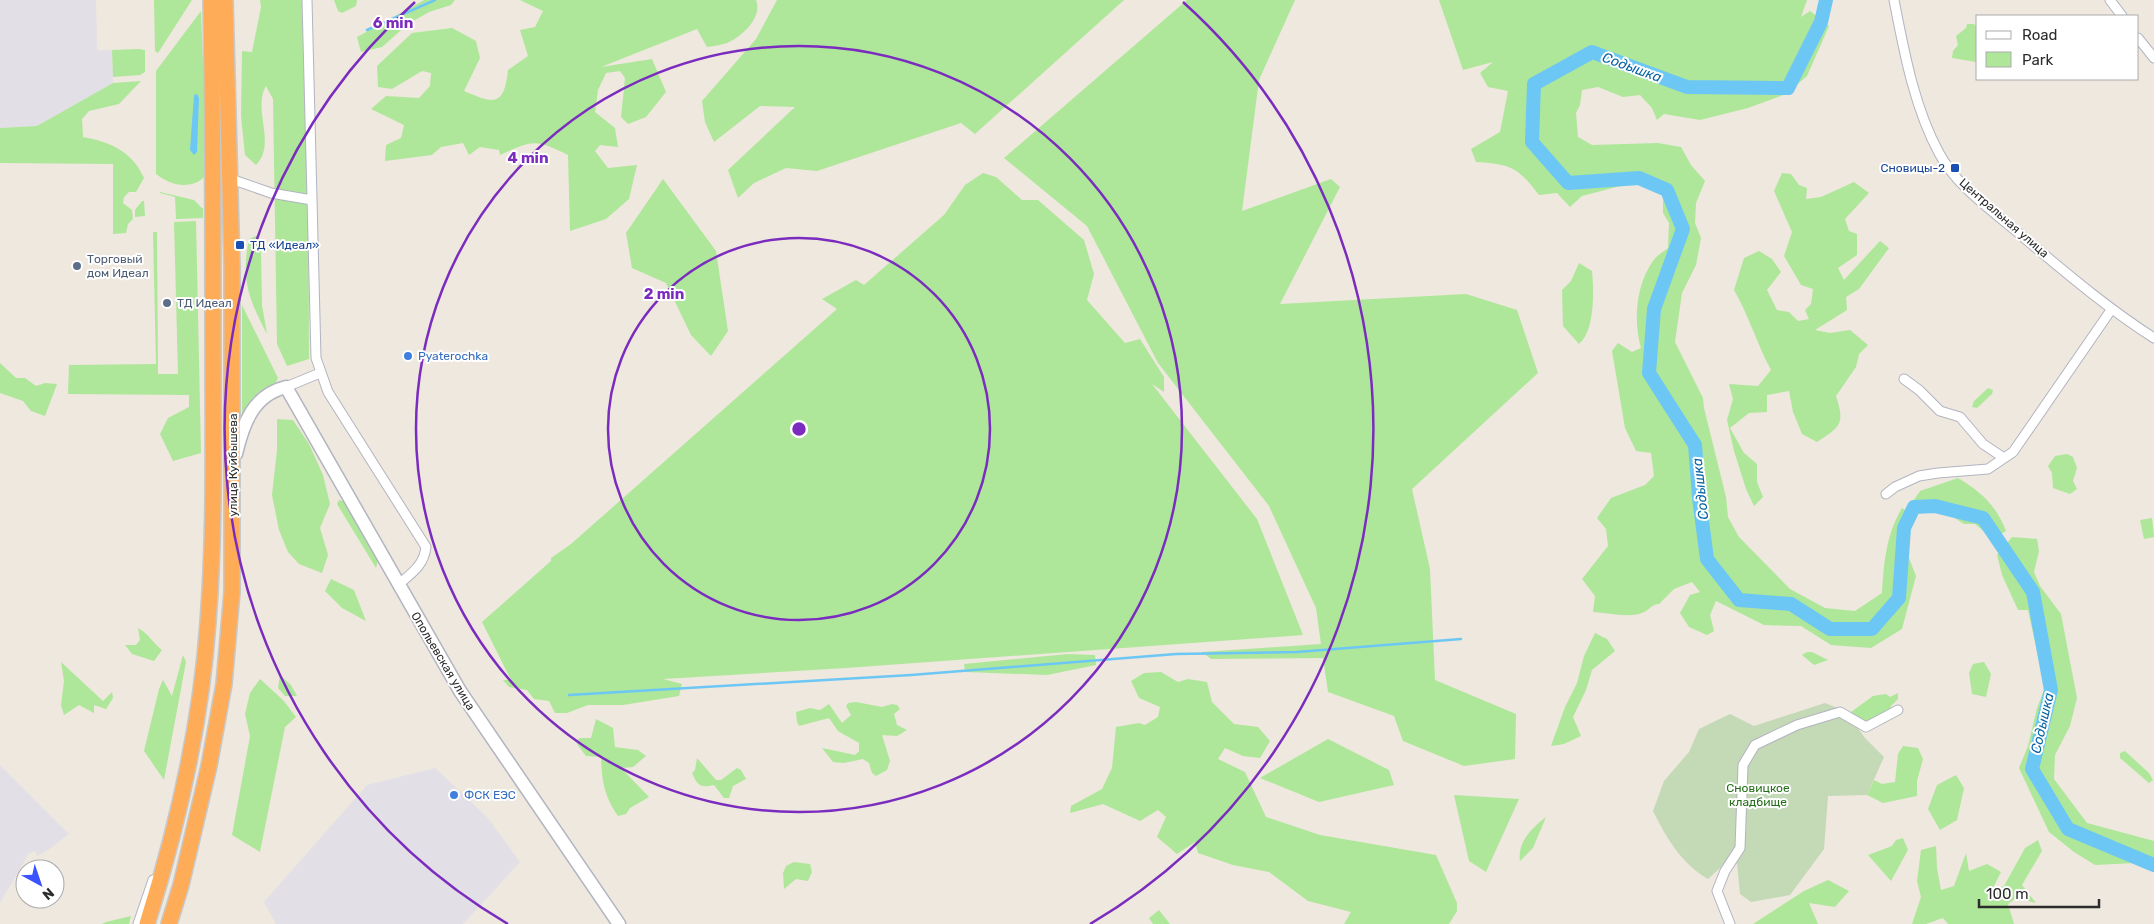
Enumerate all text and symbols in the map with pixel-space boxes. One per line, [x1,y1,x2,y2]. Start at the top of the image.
text: 6 min [373,14,413,32]
legend [1976,15,2139,80]
text: Road [2022,26,2058,44]
water label: Содышка [1600,49,1664,86]
text: Park [2022,51,2053,69]
text: 4 min [507,149,549,167]
place label: Сновицы-2 [1880,161,1945,175]
marker: Сновицы-2 [1949,162,1961,174]
street label: Центральная улица [1957,175,2051,261]
place label: ТД «Идеал» [250,238,319,252]
marker: ТД «Идеал» [234,239,246,251]
place label: Торговый дом Идеал [87,252,149,280]
marker: Торговый дом Идеал [71,260,83,272]
text: 2 min [644,285,684,303]
place label: ТД Идеал [177,296,232,310]
marker: ТД Идеал [161,297,173,309]
place label: Pyaterochka [418,349,488,363]
marker: Pyaterochka [402,350,414,362]
street label: улица Куйбышева [226,413,240,517]
centre of rings [790,420,808,438]
water label: Содышка [1689,457,1712,521]
street label: Опольевская улица [408,609,478,713]
water label: Содышка [2027,691,2058,755]
park label: Сновицкое кладбище [1726,781,1790,809]
place label: ФСК ЕЭС [464,788,516,802]
marker: ФСК ЕЭС [448,789,460,801]
north arrow [15,859,65,909]
scale bar [1979,876,2099,908]
text: N [39,884,57,903]
text: 100 m [1986,885,2028,903]

